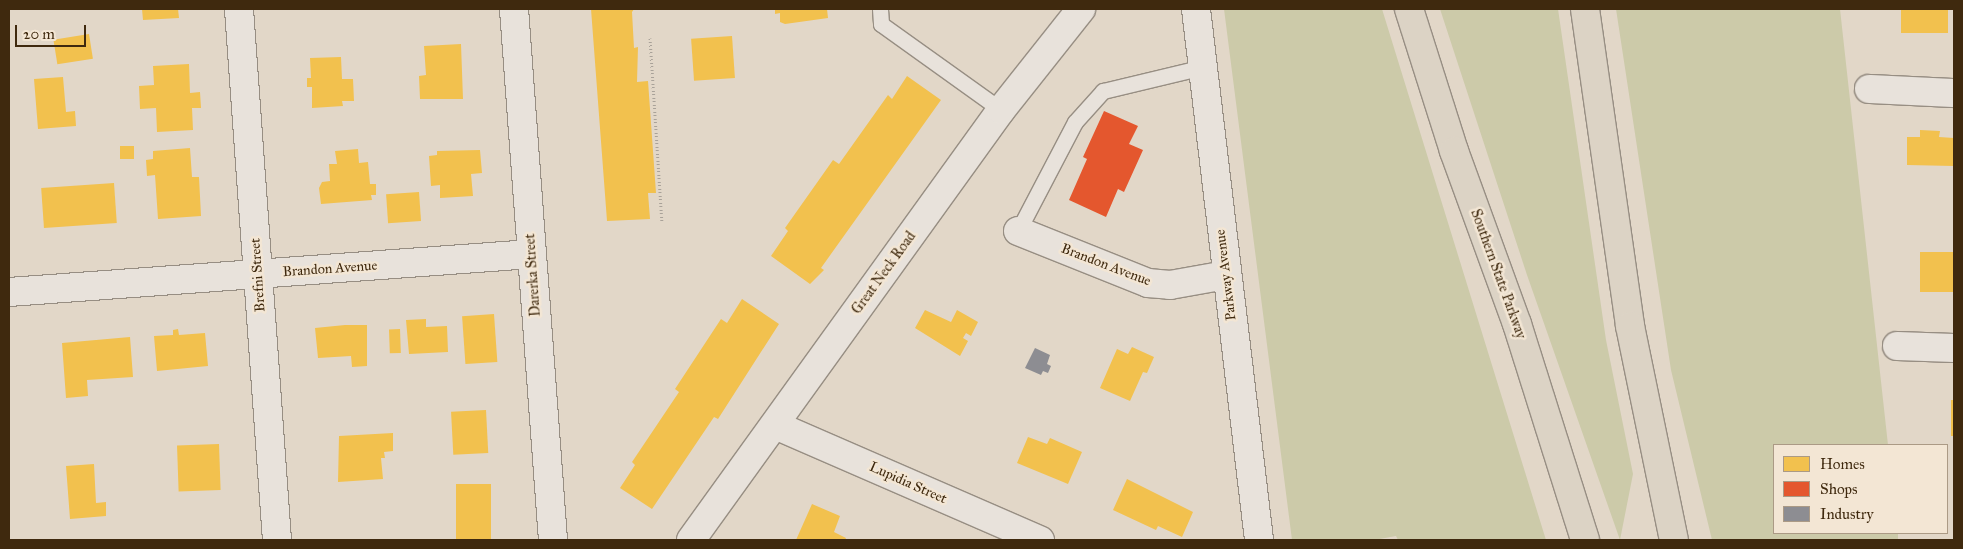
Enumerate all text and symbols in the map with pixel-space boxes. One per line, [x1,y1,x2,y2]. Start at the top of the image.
scale bar [18,15,89,47]
text: 20 m [23,25,55,43]
street label: Southern State Parkway [1467,207,1529,341]
street label: Great Neck Road [848,228,920,318]
street label: Parkway Avenue [1212,228,1240,322]
street label: Darerka Street [522,233,544,317]
street label: Brefni Street [247,237,269,313]
street label: Brandon Avenue [1059,240,1153,290]
street label: Brandon Avenue [282,257,378,281]
legend [1773,444,1948,534]
text: Homes [1820,455,1865,473]
street label: Lupidia Street [867,458,949,508]
text: Shops [1820,480,1858,498]
text: Industry [1820,505,1874,523]

